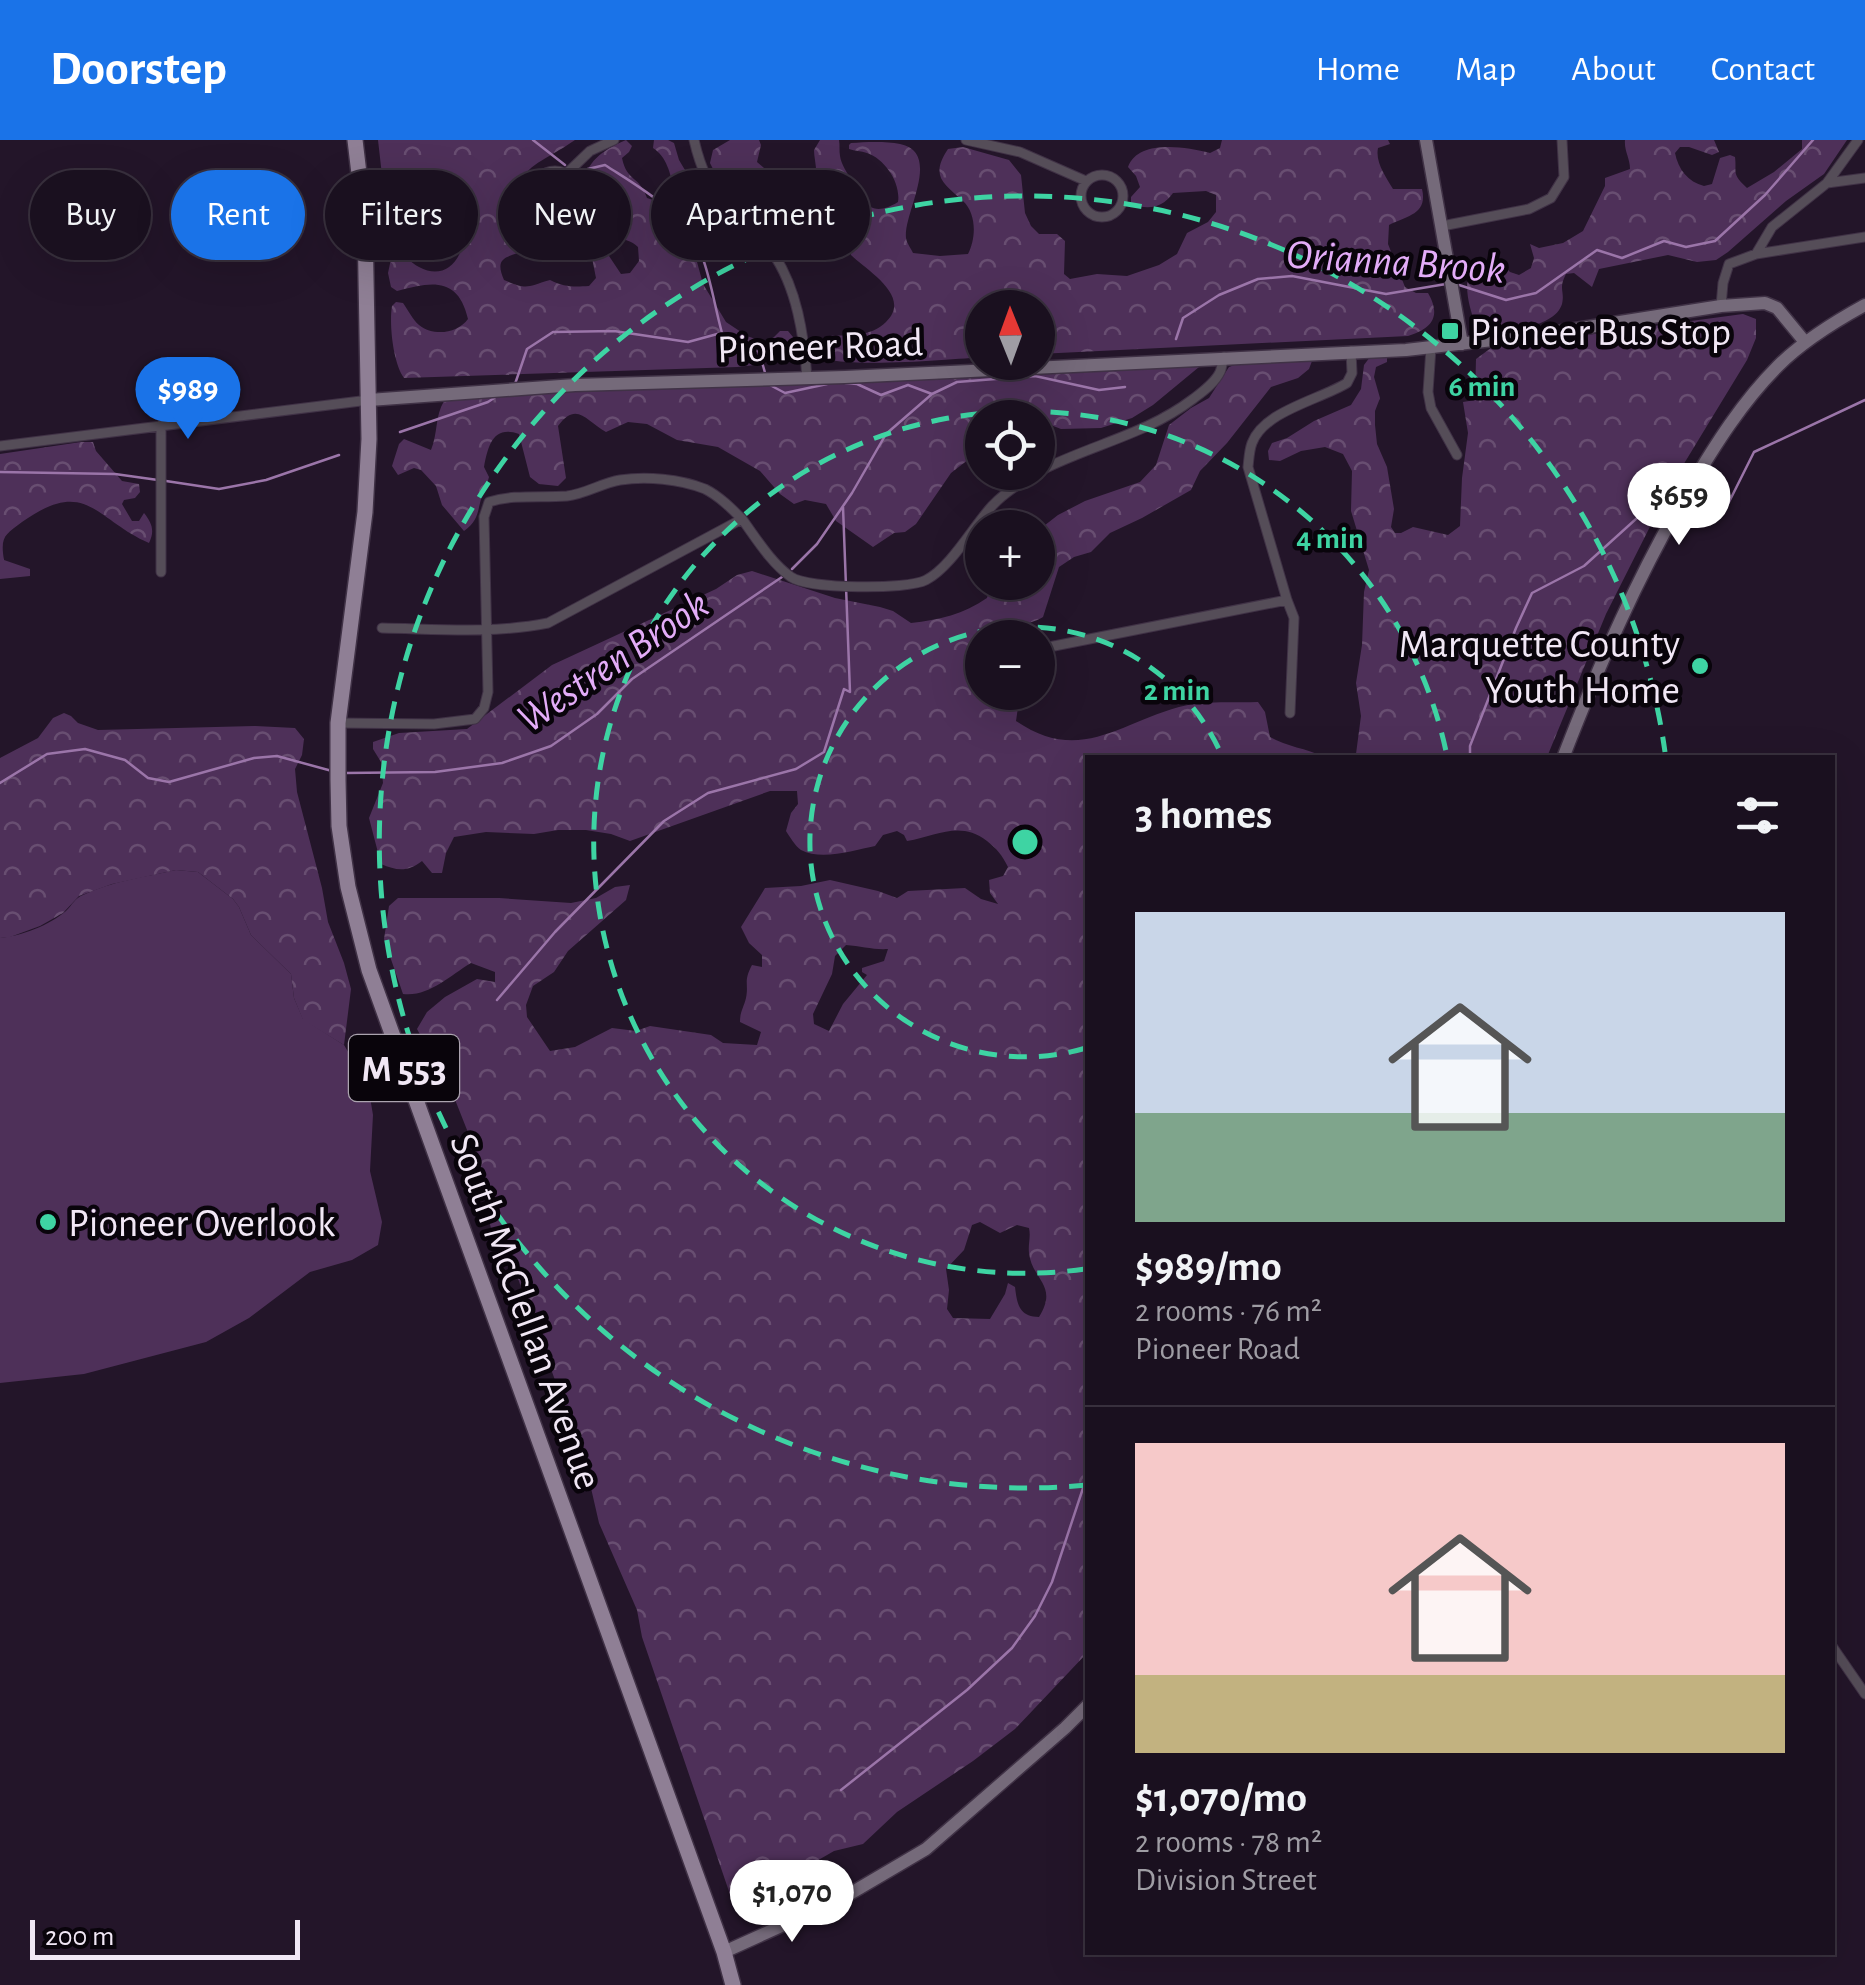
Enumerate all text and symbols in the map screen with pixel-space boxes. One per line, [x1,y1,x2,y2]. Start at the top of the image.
text: Doorstep [50,46,227,94]
text: Home [1316,52,1400,87]
text: Map [1455,52,1516,87]
text: About [1571,52,1656,87]
text: Contact [1711,52,1815,87]
chip: Buy [30,170,151,260]
chip: Rent [171,170,305,260]
chip: Filters [325,170,478,260]
chip: New [498,170,631,260]
chip: Apartment [651,170,870,260]
water label: Orianna Brook [1285,233,1507,291]
north arrow [965,290,1055,380]
map controls [965,290,1055,710]
place label: Pioneer Bus Stop [1470,313,1731,353]
marker: Pioneer Bus Stop [1439,320,1461,342]
street label: Pioneer Road [716,323,924,371]
pin: $989 [129,357,247,442]
text: 6 min [1449,372,1515,402]
text: $989 [157,373,219,405]
button: locate [965,400,1055,490]
pin: $659 [1620,463,1738,548]
text: $659 [1649,479,1709,511]
button: + [965,510,1055,600]
text: 4 min [1296,524,1364,554]
water label: Westren Brook [510,583,716,741]
button: − [965,620,1055,710]
place label: Marquette County Youth Home [1399,625,1680,711]
marker: Marquette County Youth Home [1689,655,1711,677]
text: 2 min [1144,676,1210,706]
icon: filters [1730,788,1785,843]
text: 3 homes [1135,794,1272,836]
centre of rings [1007,824,1043,860]
icon: home [1370,977,1550,1157]
road number: M 553 [349,1035,459,1101]
street label: South McClellan Avenue [442,1129,608,1495]
place label: Pioneer Overlook [68,1204,335,1244]
marker: Pioneer Overlook [37,1211,59,1233]
text: $989/mo [1135,1246,1282,1288]
text: 2 rooms · 76 m² [1135,1295,1322,1327]
text: Pioneer Road [1135,1333,1300,1365]
icon: home [1370,1508,1550,1688]
text: $1,070/mo [1135,1777,1307,1819]
text: 2 rooms · 78 m² [1135,1826,1322,1858]
pin: $1,070 [711,1860,873,1945]
text: Division Street [1135,1864,1317,1896]
text: $1,070 [752,1876,832,1908]
scale bar [30,1915,300,1960]
text: 200 m [45,1923,114,1951]

